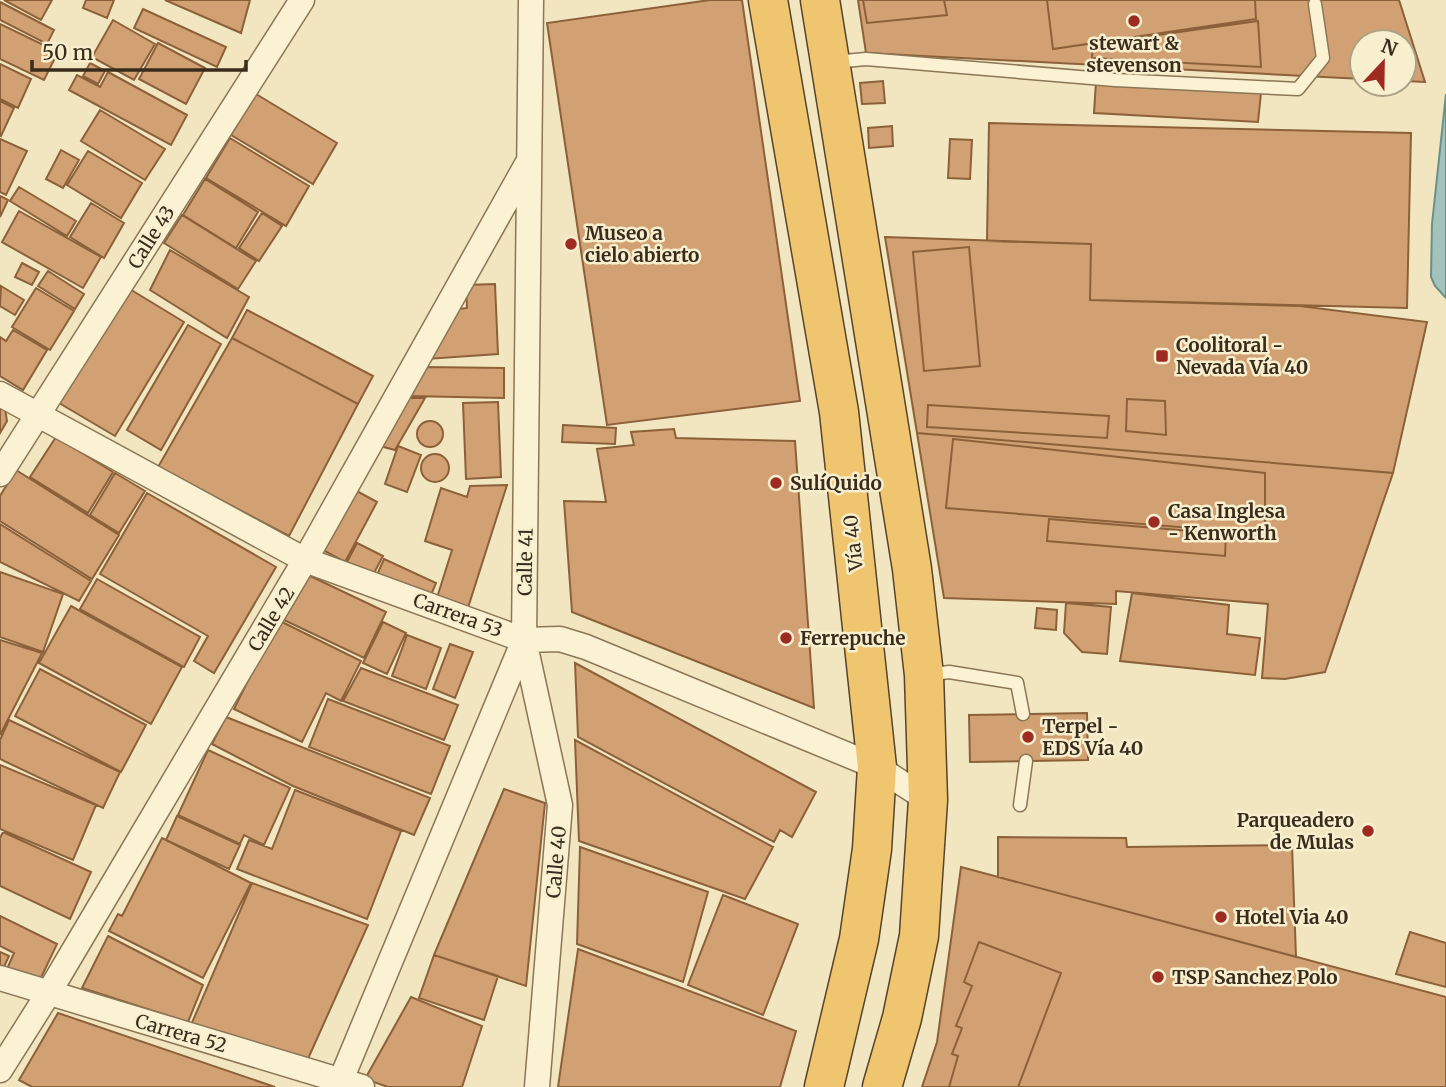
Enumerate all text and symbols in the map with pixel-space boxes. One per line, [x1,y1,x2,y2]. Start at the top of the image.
marker: stewart & stevenson [1126,13,1142,29]
scale bar [32,28,245,72]
north arrow [1348,28,1418,98]
place label: stewart & stevenson [1086,31,1182,77]
text: N [1378,33,1401,61]
text: 50 m [42,39,93,66]
street label: Calle 43 [122,201,180,273]
place label: Museo a cielo abierto [585,221,699,267]
marker: Museo a cielo abierto [563,236,579,252]
place label: Coolitoral - Nevada Vía 40 [1176,333,1308,379]
marker: Coolitoral - Nevada Vía 40 [1154,348,1170,364]
place label: SulíQuido [790,471,882,495]
marker: SulíQuido [768,475,784,491]
place label: Casa Inglesa - Kenworth [1168,499,1286,545]
street label: Vía 40 [838,513,868,574]
marker: Casa Inglesa - Kenworth [1146,514,1162,530]
street label: Calle 41 [512,527,538,596]
street label: Calle 42 [242,582,300,656]
street label: Carrera 53 [410,588,506,642]
place label: Ferrepuche [800,626,906,650]
marker: Ferrepuche [778,630,794,646]
place label: Terpel - EDS Vía 40 [1042,714,1143,760]
marker: Terpel - EDS Vía 40 [1020,729,1036,745]
place label: Parqueadero de Mulas [1236,808,1354,854]
marker: Parqueadero de Mulas [1360,823,1376,839]
street label: Calle 40 [541,825,571,899]
place label: Hotel Via 40 [1235,905,1349,929]
marker: Hotel Via 40 [1213,909,1229,925]
place label: TSP Sanchez Polo [1172,965,1338,989]
marker: TSP Sanchez Polo [1150,969,1166,985]
street label: Carrera 52 [133,1009,229,1057]

